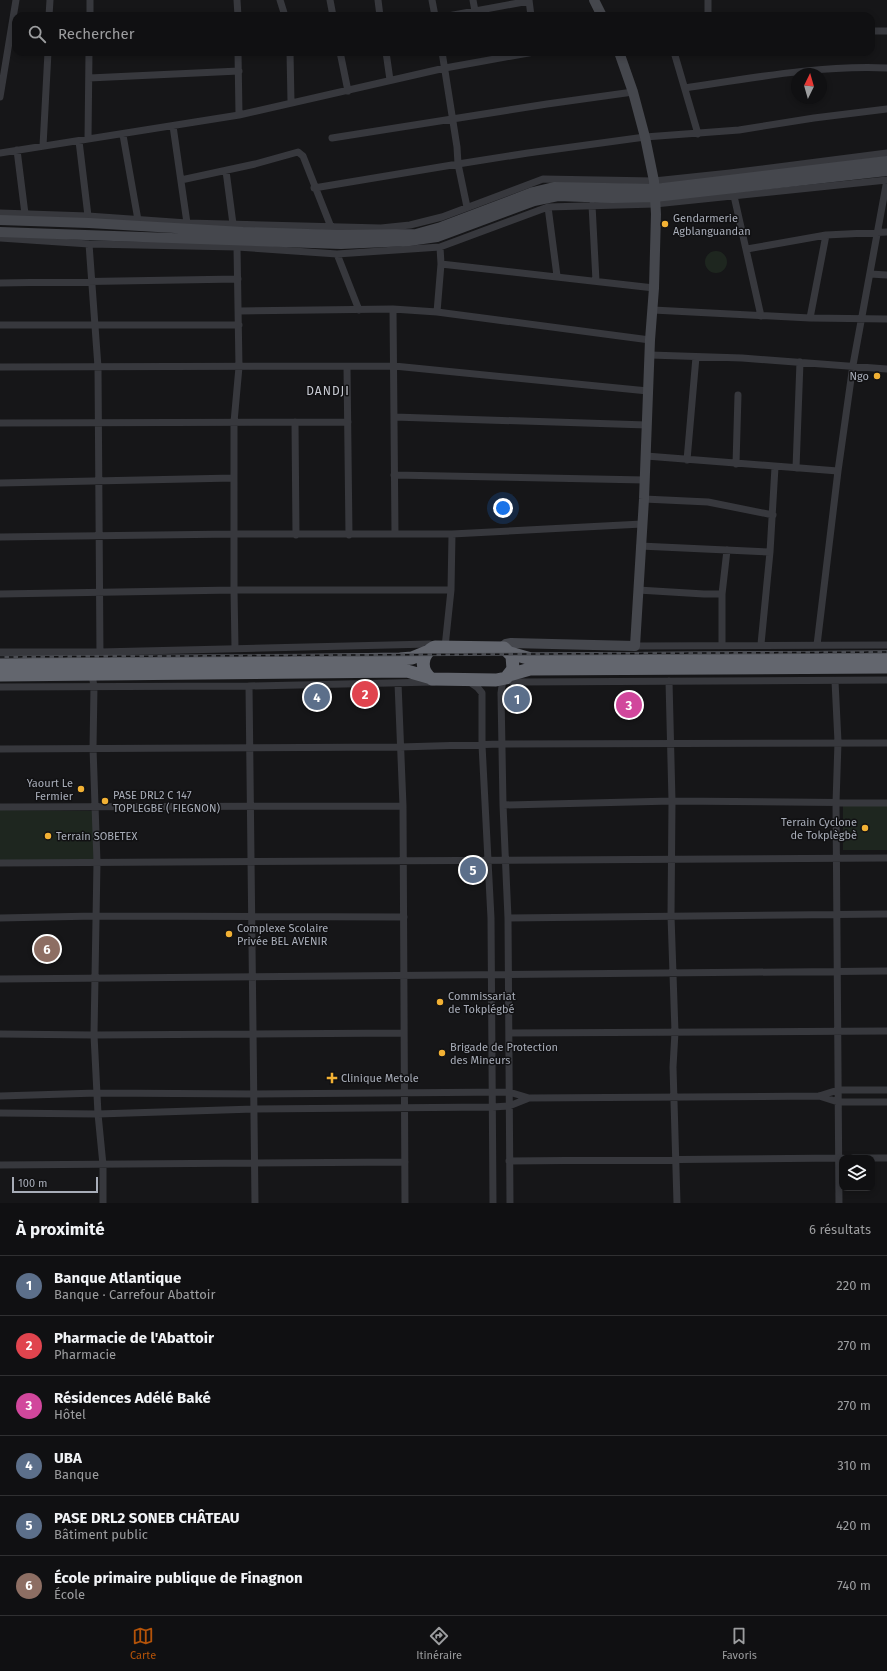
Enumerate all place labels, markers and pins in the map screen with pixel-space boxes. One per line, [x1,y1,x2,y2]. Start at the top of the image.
place label: Gendarmerie Agblanguandan [673,212,751,238]
marker: Gendarmerie Agblanguandan [660,219,670,229]
place label: Ngo [850,370,869,383]
marker: Ngo [872,371,882,381]
pin: 2 [352,679,378,709]
pin: 4 [304,682,330,712]
pin: 1 [504,684,530,714]
pin: 3 [616,690,642,720]
place label: Yaourt Le Fermier [27,777,74,803]
marker: Yaourt Le Fermier [76,784,86,794]
place label: PASE DRL2 C 147 TOPLEGBE ( FIEGNON) [113,789,220,815]
marker: PASE DRL2 C 147 TOPLEGBE ( FIEGNON) [100,796,110,806]
place label: Terrain Cyclone de Tokplègbè [781,816,857,842]
marker: Terrain Cyclone de Tokplègbè [860,823,870,833]
place label: Terrain SOBETEX [56,830,137,843]
marker: Terrain SOBETEX [43,831,53,841]
pin: 5 [460,855,486,885]
place label: Complexe Scolaire Privée BEL AVENIR [237,922,328,948]
marker: Complexe Scolaire Privée BEL AVENIR [224,929,234,939]
pin: 6 [34,934,60,964]
place label: Commissariat de Tokplégbé [448,990,516,1016]
marker: Commissariat de Tokplégbé [435,997,445,1007]
place label: Brigade de Protection des Mineurs [450,1041,558,1067]
marker: Brigade de Protection des Mineurs [437,1048,447,1058]
marker: Clinique Metole [326,1072,338,1084]
place label: Clinique Metole [341,1072,419,1085]

